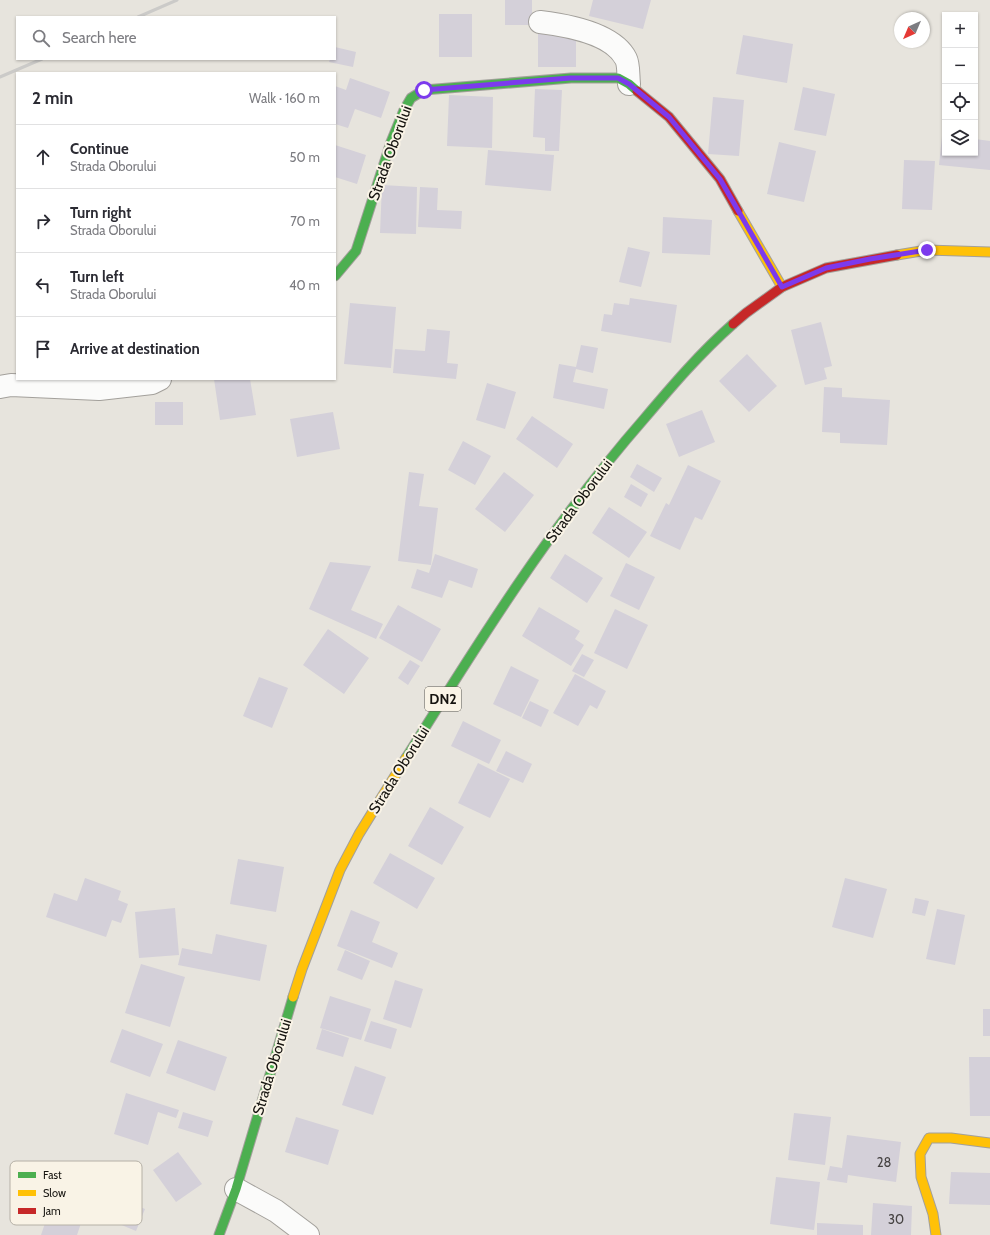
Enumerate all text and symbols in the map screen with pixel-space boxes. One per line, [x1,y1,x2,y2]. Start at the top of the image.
north arrow [894,12,930,48]
map controls [942,12,978,156]
button: + [942,12,978,48]
search box [16,16,336,60]
icon: search [30,27,52,49]
text: Search here [62,29,137,47]
button: − [942,48,978,84]
route start [415,81,433,99]
button: locate [942,84,978,120]
text: 2 min [32,88,73,108]
text: Walk · 160 m [249,90,320,106]
street label: Strada Oborului [365,103,415,203]
button: layers [942,120,978,156]
text: Continue [70,140,129,158]
icon: ahead [32,146,54,168]
text: 50 m [290,149,320,165]
text: Strada Oborului [70,158,156,174]
text: Turn right [70,204,131,222]
icon: right [32,210,54,232]
text: 70 m [290,213,320,229]
text: Strada Oborului [70,222,156,238]
route end [918,241,936,259]
text: Turn left [70,268,124,286]
icon: left [32,274,54,296]
text: 40 m [289,277,320,293]
text: Strada Oborului [70,286,156,302]
icon: arrive [32,338,54,360]
text: Arrive at destination [70,340,200,358]
street label: Strada Oborului [542,456,616,546]
road number: DN2 [425,687,461,711]
street label: Strada Oborului [365,723,433,817]
street label: Strada Oborului [249,1017,295,1117]
house number: 28 [877,1154,891,1170]
legend [10,1161,142,1225]
text: Fast [43,1168,62,1182]
text: Slow [43,1186,66,1200]
text: Jam [42,1204,61,1218]
house number: 30 [888,1211,904,1227]

